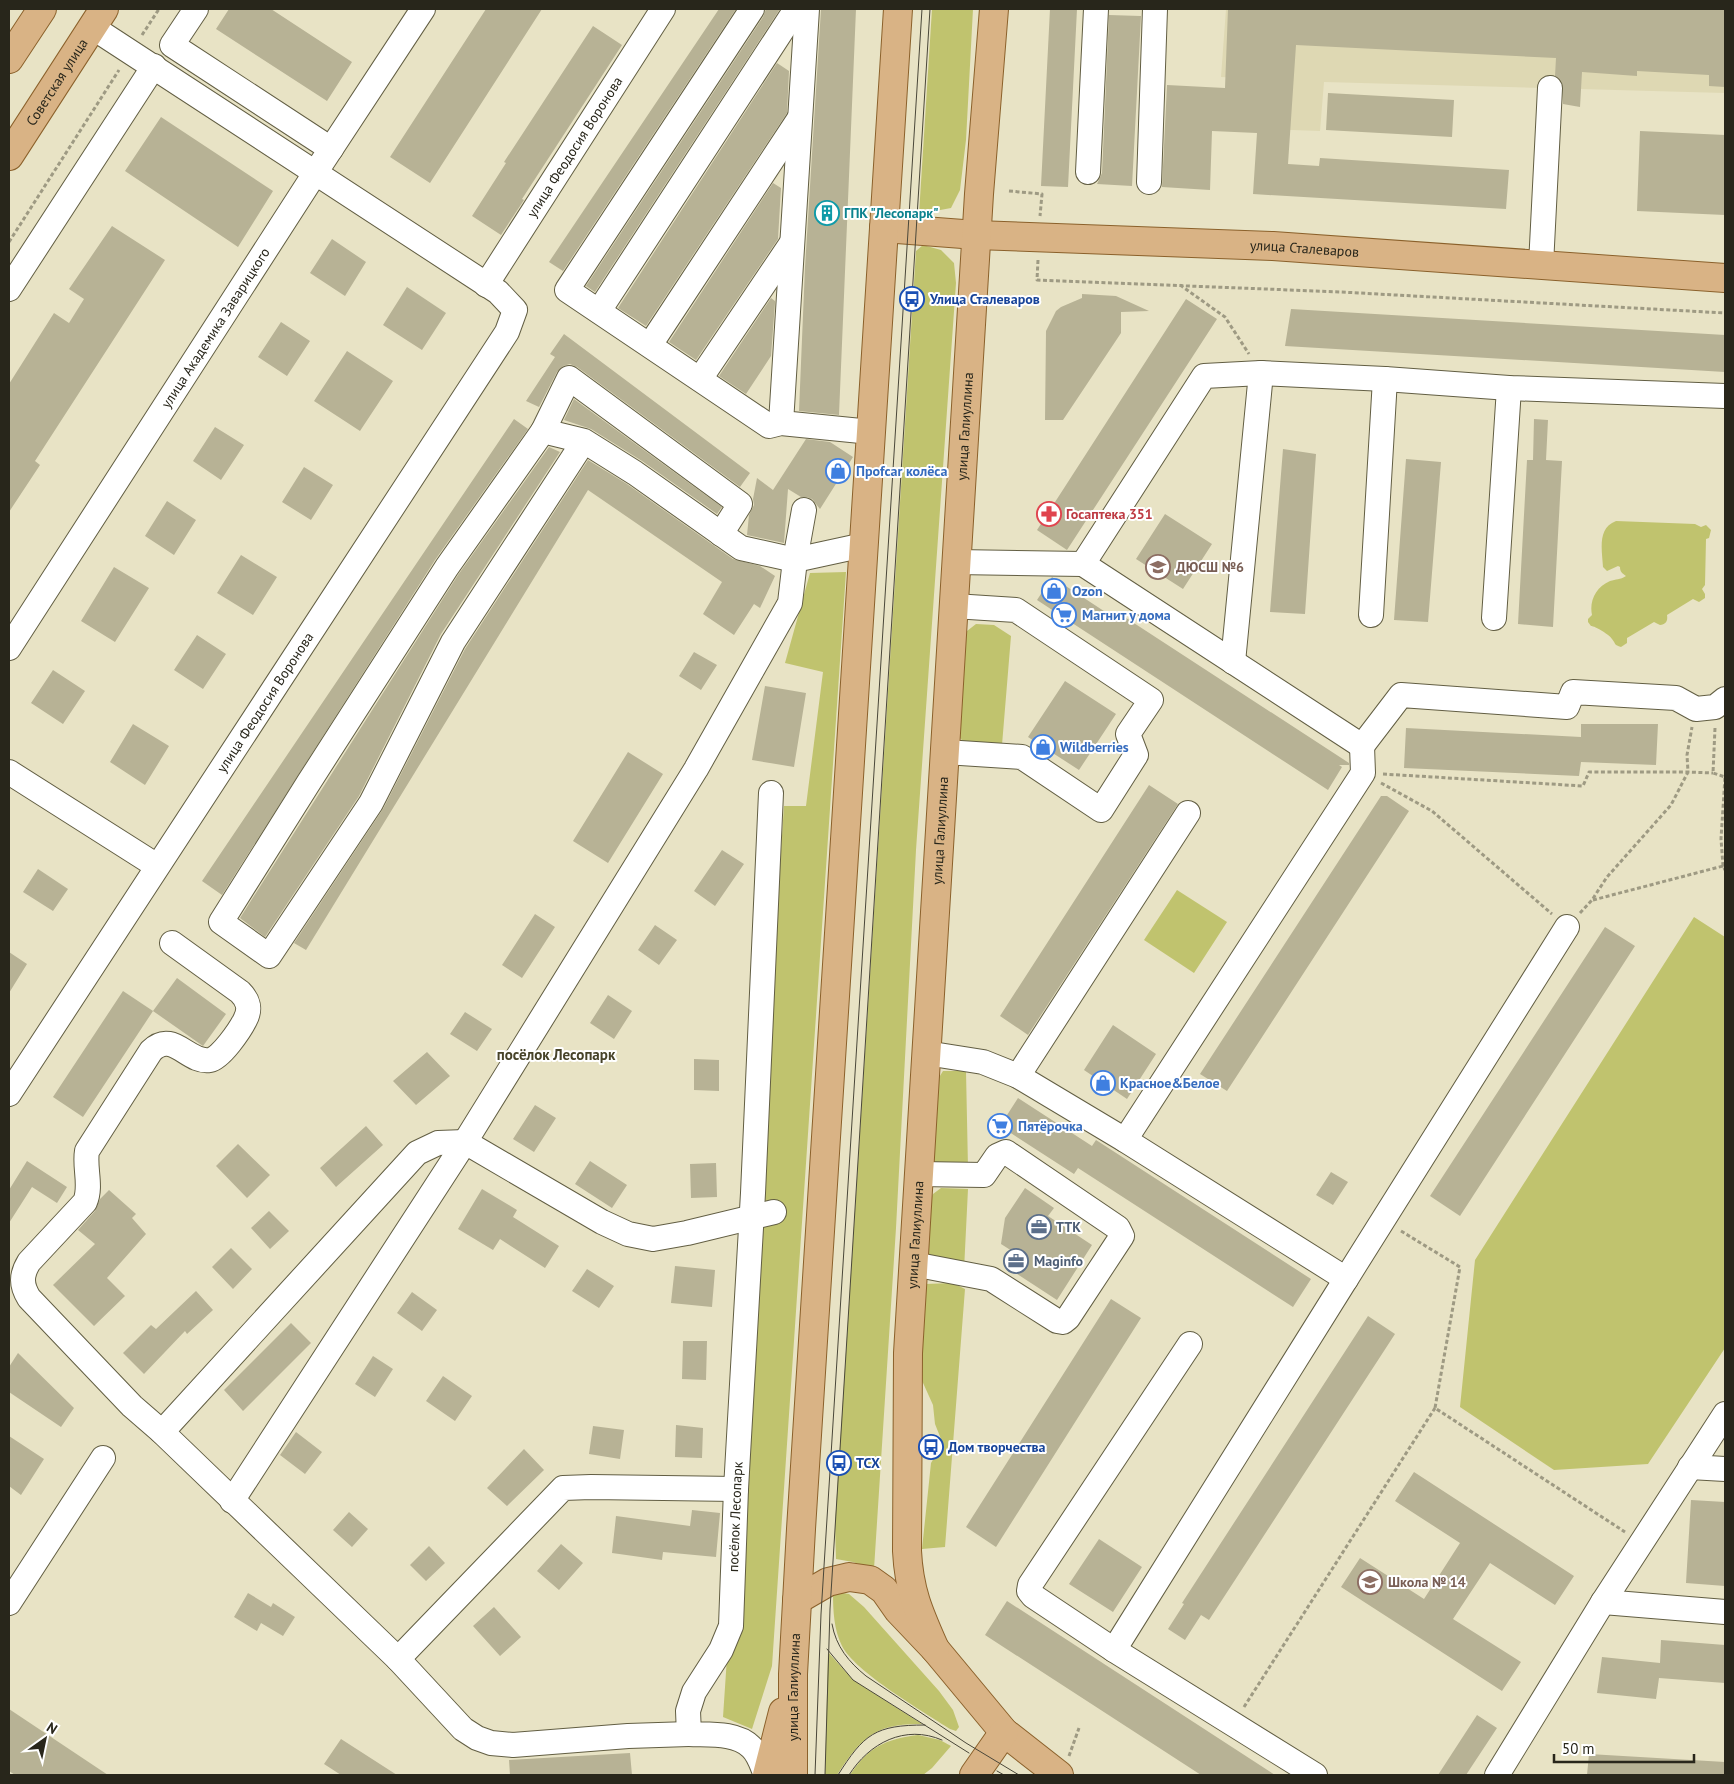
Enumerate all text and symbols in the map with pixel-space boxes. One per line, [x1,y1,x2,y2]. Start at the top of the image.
street label: Советская улица [22,35,92,129]
street label: улица Феодосия Воронова [523,73,626,221]
building icon: ГПК "Лесопарк" [814,200,840,226]
place label: ГПК "Лесопарк" [844,204,939,222]
street label: улица Сталеваров [1250,236,1360,261]
street label: улица Академика Заварицкого [157,244,274,411]
bus stop icon: Улица Сталеваров [899,286,925,312]
place label: Улица Сталеваров [929,290,1040,308]
street label: улица Галиуллина [952,372,977,481]
shop icon: Проfcar колёса [825,458,851,484]
place label: Проfcar колёса [856,462,947,480]
pharmacy icon: Госаптека 351 [1036,501,1062,527]
place label: Госаптека 351 [1066,505,1153,523]
school or university icon: ДЮСШ №6 [1145,554,1171,580]
place label: ДЮСШ №6 [1176,558,1244,576]
shop icon: Ozon [1041,578,1067,604]
place label: Ozon [1072,582,1103,600]
supermarket icon: Магнит у дома [1051,602,1077,628]
place label: Магнит у дома [1082,606,1171,624]
street label: улица Феодосия Воронова [213,629,317,776]
shop icon: Wildberries [1030,734,1056,760]
place label: Wildberries [1060,738,1129,756]
street label: улица Галиуллина [928,776,952,885]
district label: посёлок Лесопарк [497,1045,616,1064]
shop icon: Красное&Белое [1090,1070,1116,1096]
place label: Красное&Белое [1120,1074,1220,1092]
supermarket icon: Пятёрочка [987,1113,1013,1139]
place label: Пятёрочка [1018,1117,1083,1135]
street label: улица Галиуллина [903,1180,928,1289]
office icon: ТТК [1026,1214,1052,1240]
place label: ТТК [1056,1218,1081,1236]
office icon: Maginfo [1003,1248,1029,1274]
place label: Maginfo [1034,1252,1083,1270]
bus stop icon: Дом творчества [918,1434,944,1460]
place label: Дом творчества [948,1438,1046,1456]
bus stop icon: ТСХ [826,1450,852,1476]
place label: ТСХ [856,1454,880,1472]
street label: посёлок Лесопарк [724,1461,747,1572]
school or university icon: Школа № 14 [1357,1569,1383,1595]
place label: Школа № 14 [1388,1573,1466,1591]
street label: улица Галиуллина [784,1632,804,1741]
north arrow [20,1714,70,1764]
text: N [43,1718,61,1738]
scale bar [1554,1732,1694,1764]
text: 50 m [1562,1739,1595,1758]

